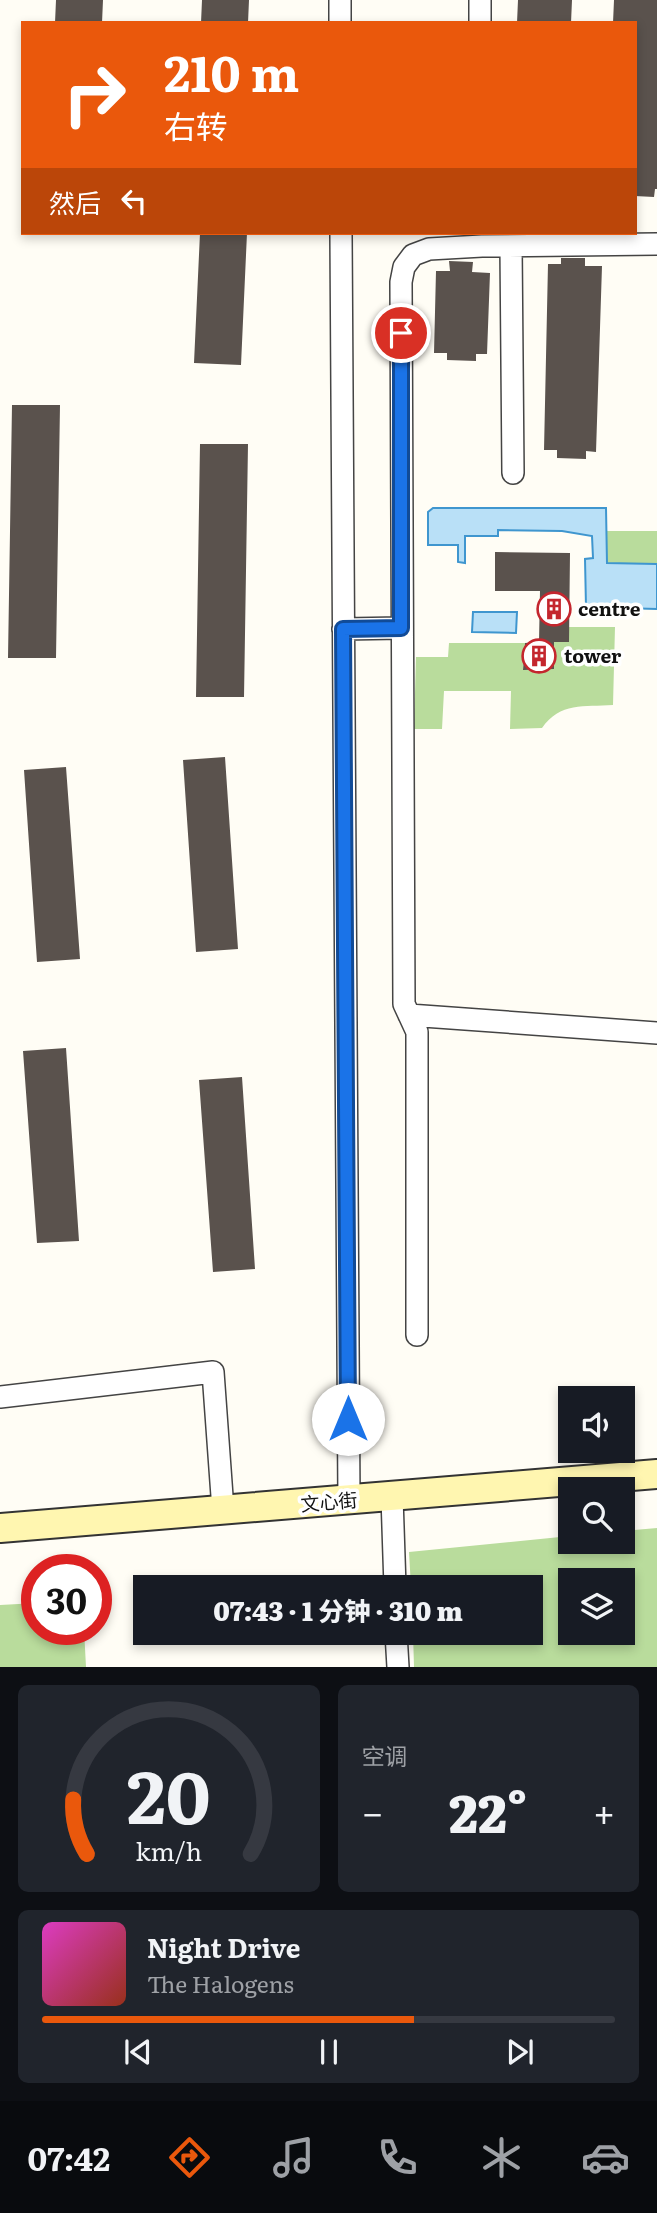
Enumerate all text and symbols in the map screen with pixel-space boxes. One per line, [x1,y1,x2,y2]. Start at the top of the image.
text: 210 m [164,34,299,107]
icon: right [49,49,140,140]
text: 右转 [164,101,228,149]
text: 然后 [49,182,101,221]
icon: left [115,182,153,220]
pin [371,303,431,363]
icon: arrive [382,314,420,352]
building icon: centre [535,590,573,628]
place label: centre [578,594,641,622]
building icon: tower [520,637,558,675]
place label: tower [564,641,622,669]
position arrow [311,1382,385,1456]
map controls [558,1386,635,1645]
button: sound [558,1386,635,1463]
button: search [558,1477,635,1554]
street label: 文心街 [299,1485,359,1517]
speed limit sign: 30 [21,1554,112,1645]
button: layers [558,1568,635,1645]
text: 07:43 · 1 分钟 · 310 m [213,1590,463,1629]
text: 空调 [362,1738,408,1772]
text: 20 [127,1739,211,1847]
text: 22° [449,1772,527,1849]
text: − [362,1782,384,1839]
text: + [593,1782,615,1839]
text: km/h [135,1832,202,1869]
text: Night Drive [147,1927,301,1966]
text: The Halogens [147,1966,294,2000]
icon: previous [119,2033,157,2071]
icon: pause [310,2033,348,2071]
icon: next [501,2033,539,2071]
text: 07:42 [27,2133,110,2181]
icon: directions [165,2133,214,2182]
icon: music [269,2133,318,2182]
icon: phone [373,2133,422,2182]
icon: climate [477,2133,526,2182]
icon: car [581,2133,630,2182]

